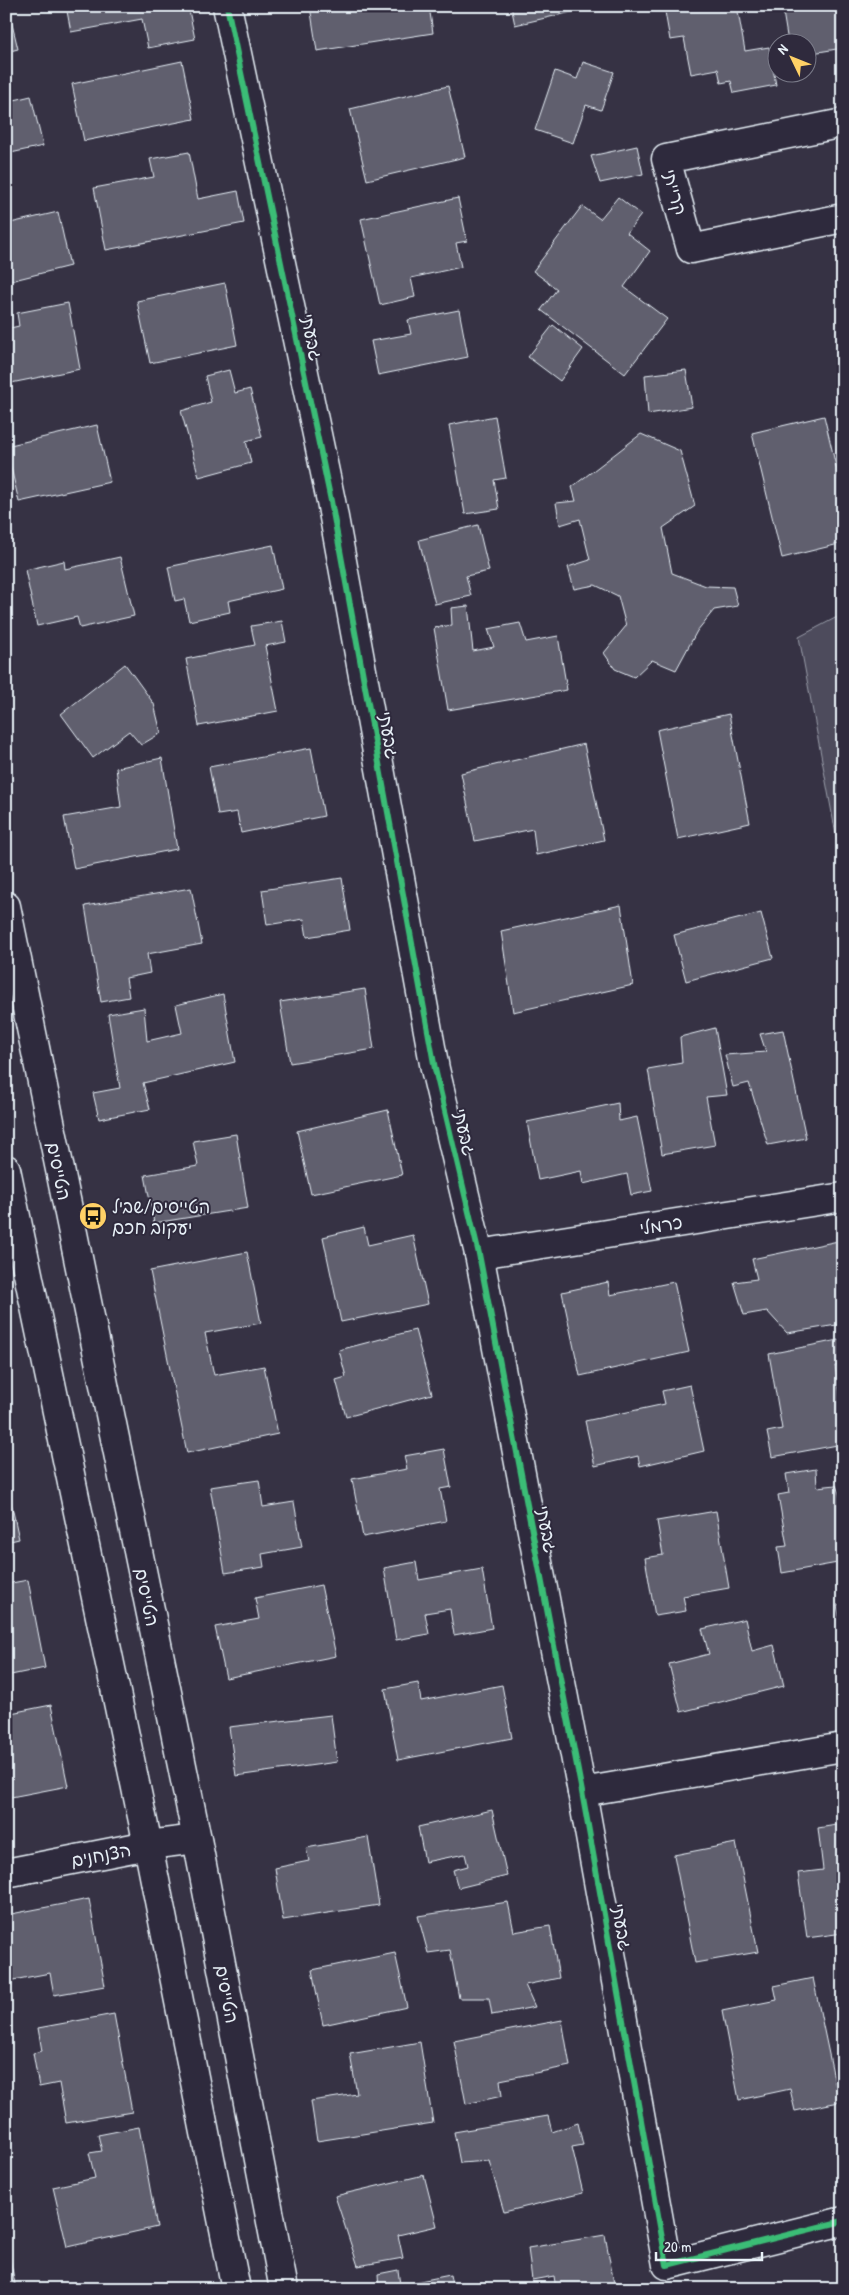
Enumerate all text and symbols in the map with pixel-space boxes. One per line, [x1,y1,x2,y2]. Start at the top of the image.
north arrow [766,32,816,82]
text: N [773,39,792,58]
street label: קרייתי [657,166,693,218]
street label: גבעתי [295,311,329,363]
street label: גבעתי [373,709,405,761]
street label: גבעתי [447,1106,483,1158]
street label: הטייסים [41,1139,77,1203]
place label: הטייסים/שביל יעקוב חכם [112,1194,210,1240]
bus stop icon: הטייסים/שביל יעקוב חכם [78,1201,108,1231]
street label: כרמלי [638,1209,684,1241]
street label: גבעתי [530,1503,564,1555]
street label: הטייסים [129,1565,165,1629]
street label: הצנחנים [69,1837,133,1873]
street label: גבעתי [606,1901,638,1953]
street label: הטייסים [209,1963,245,2025]
scale bar [656,2230,763,2262]
text: 20 m [664,2236,691,2257]

